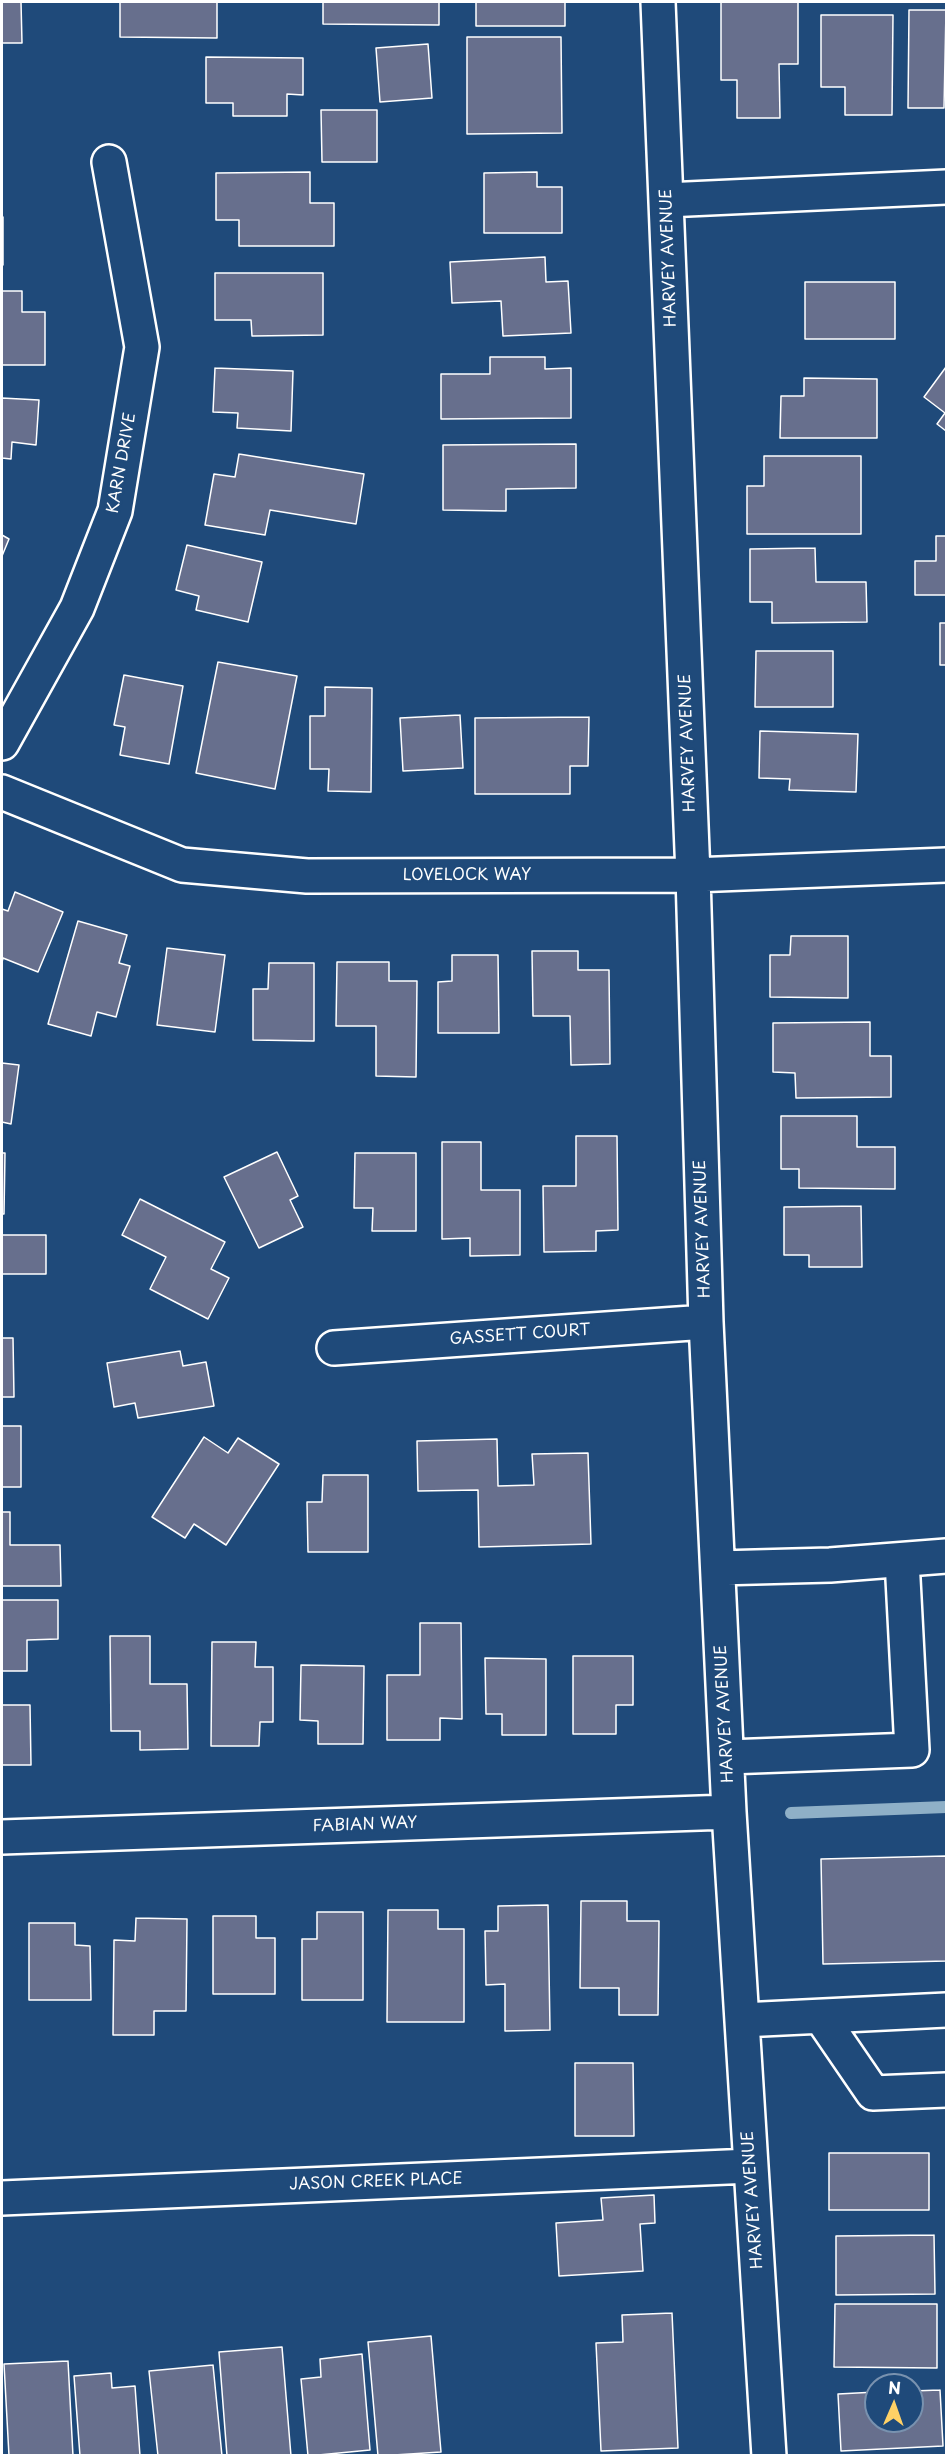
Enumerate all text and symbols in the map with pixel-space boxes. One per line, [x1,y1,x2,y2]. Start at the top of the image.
street label: HARVEY AVENUE [657,189,681,327]
street label: KARN DRIVE [104,411,140,515]
street label: HARVEY AVENUE [676,674,700,812]
street label: LOVELOCK WAY [403,866,531,886]
street label: HARVEY AVENUE [691,1160,715,1298]
street label: GASSETT COURT [449,1321,591,1349]
street label: HARVEY AVENUE [712,1644,738,1784]
street label: FABIAN WAY [312,1814,418,1836]
street label: HARVEY AVENUE [739,2130,767,2270]
street label: JASON CREEK PLACE [289,2169,463,2195]
north arrow [864,2373,924,2433]
text: N [888,2375,901,2399]

